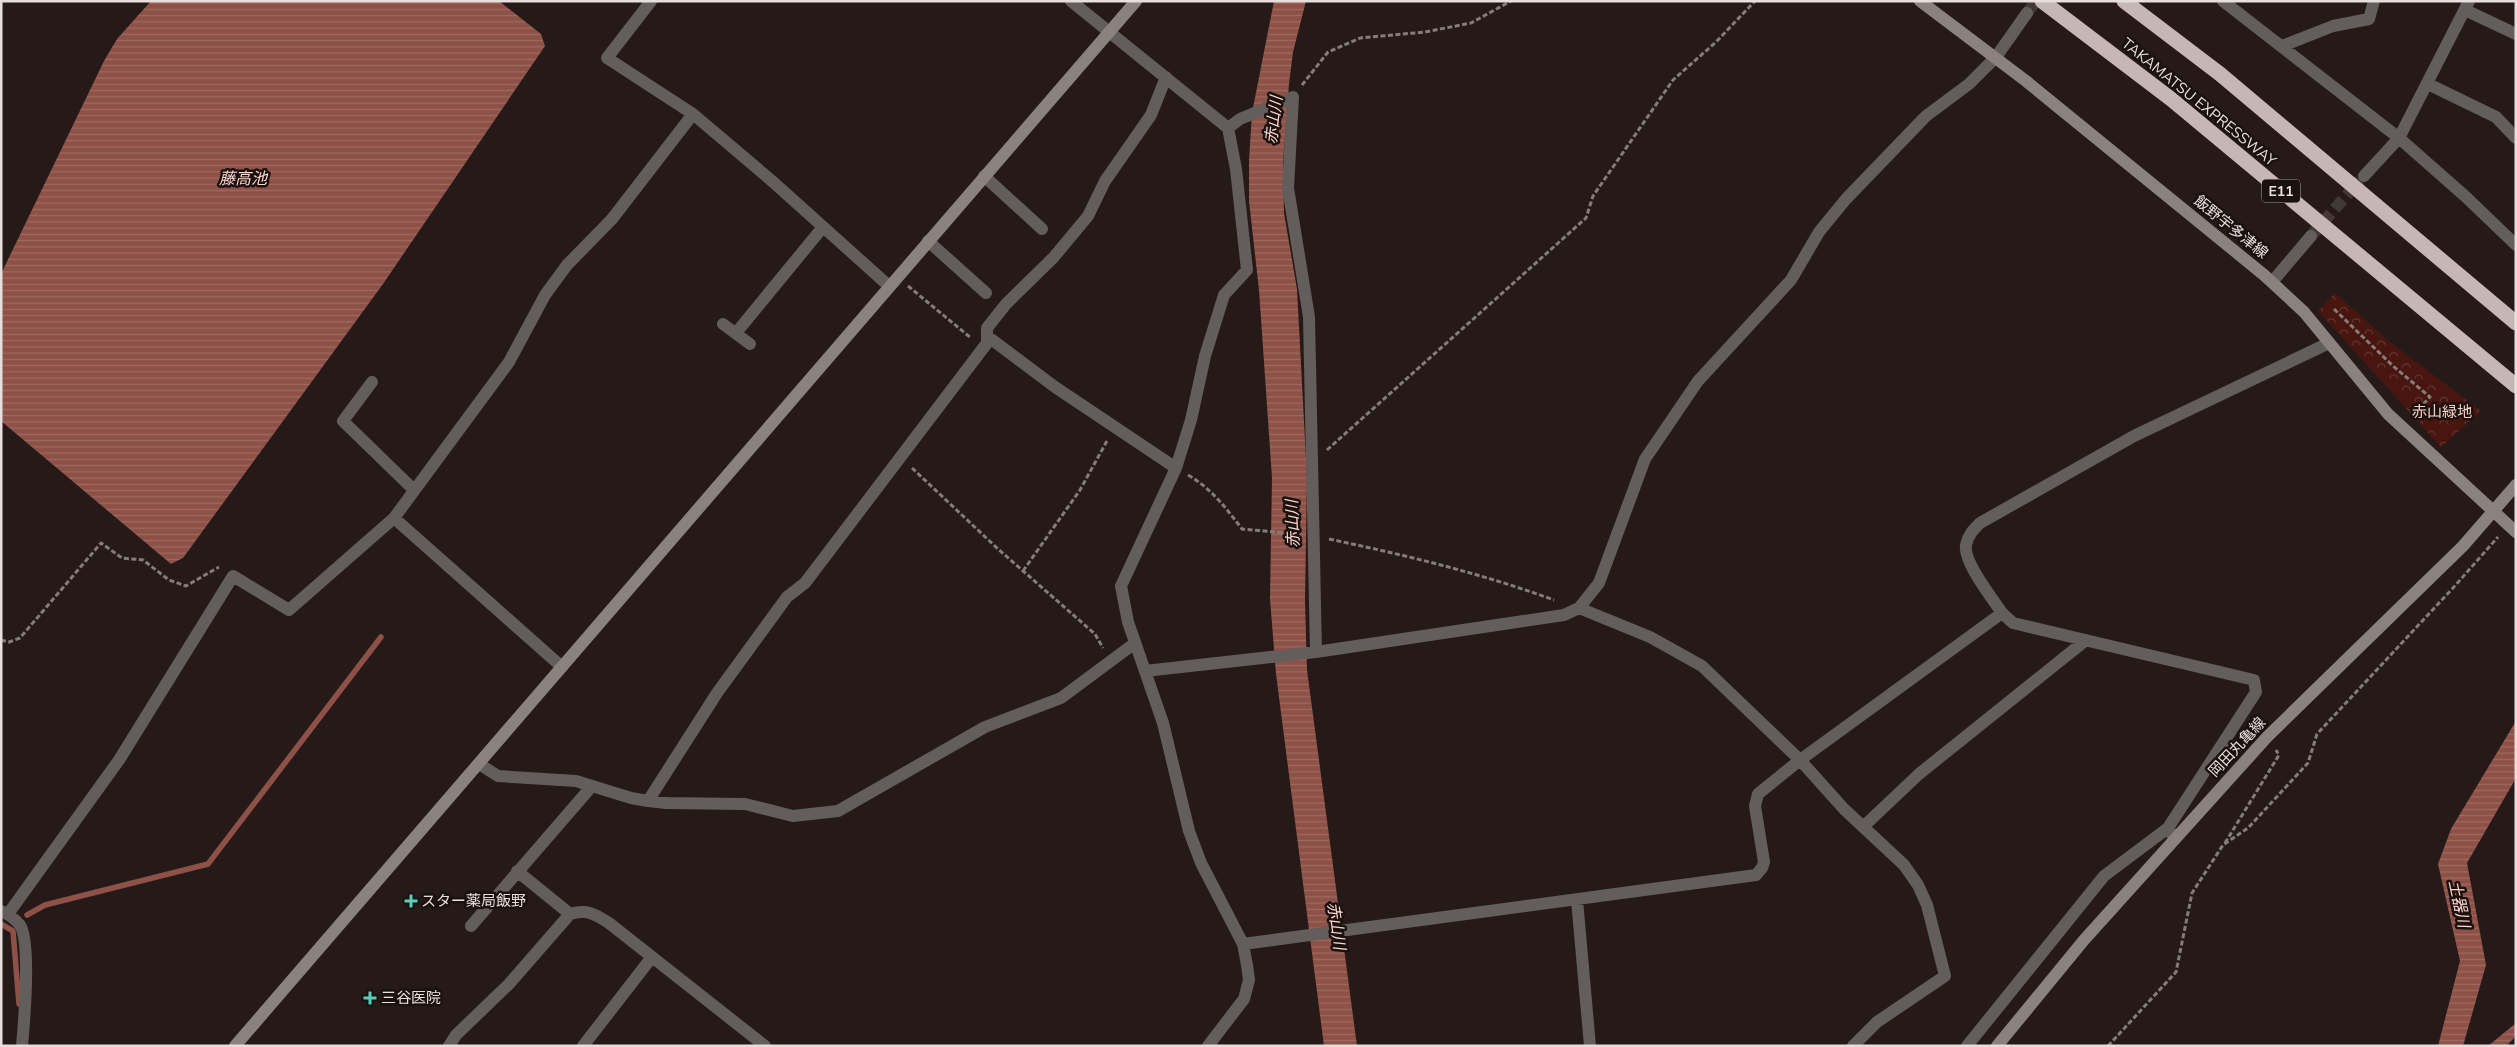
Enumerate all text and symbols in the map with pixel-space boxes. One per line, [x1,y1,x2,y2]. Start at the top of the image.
street label: TAKAMATSU EXPRESSWAY [2118,33,2281,171]
water label: 赤山川 [1260,93,1288,145]
water label: 藤高池 [219,168,269,190]
road number: E11 [2262,180,2300,202]
street label: 飯野宇多津線 [2190,191,2272,263]
park label: 赤山緑地 [2412,402,2472,422]
water label: 赤山川 [1281,498,1305,548]
street label: 岡田丸亀線 [2204,713,2270,781]
water label: 土器川 [2443,878,2475,932]
place label: スター薬局飯野 [421,891,526,911]
marker: スター薬局飯野 [405,895,417,907]
water label: 赤山川 [1322,901,1351,953]
place label: 三谷医院 [381,988,441,1008]
marker: 三谷医院 [363,991,377,1005]

